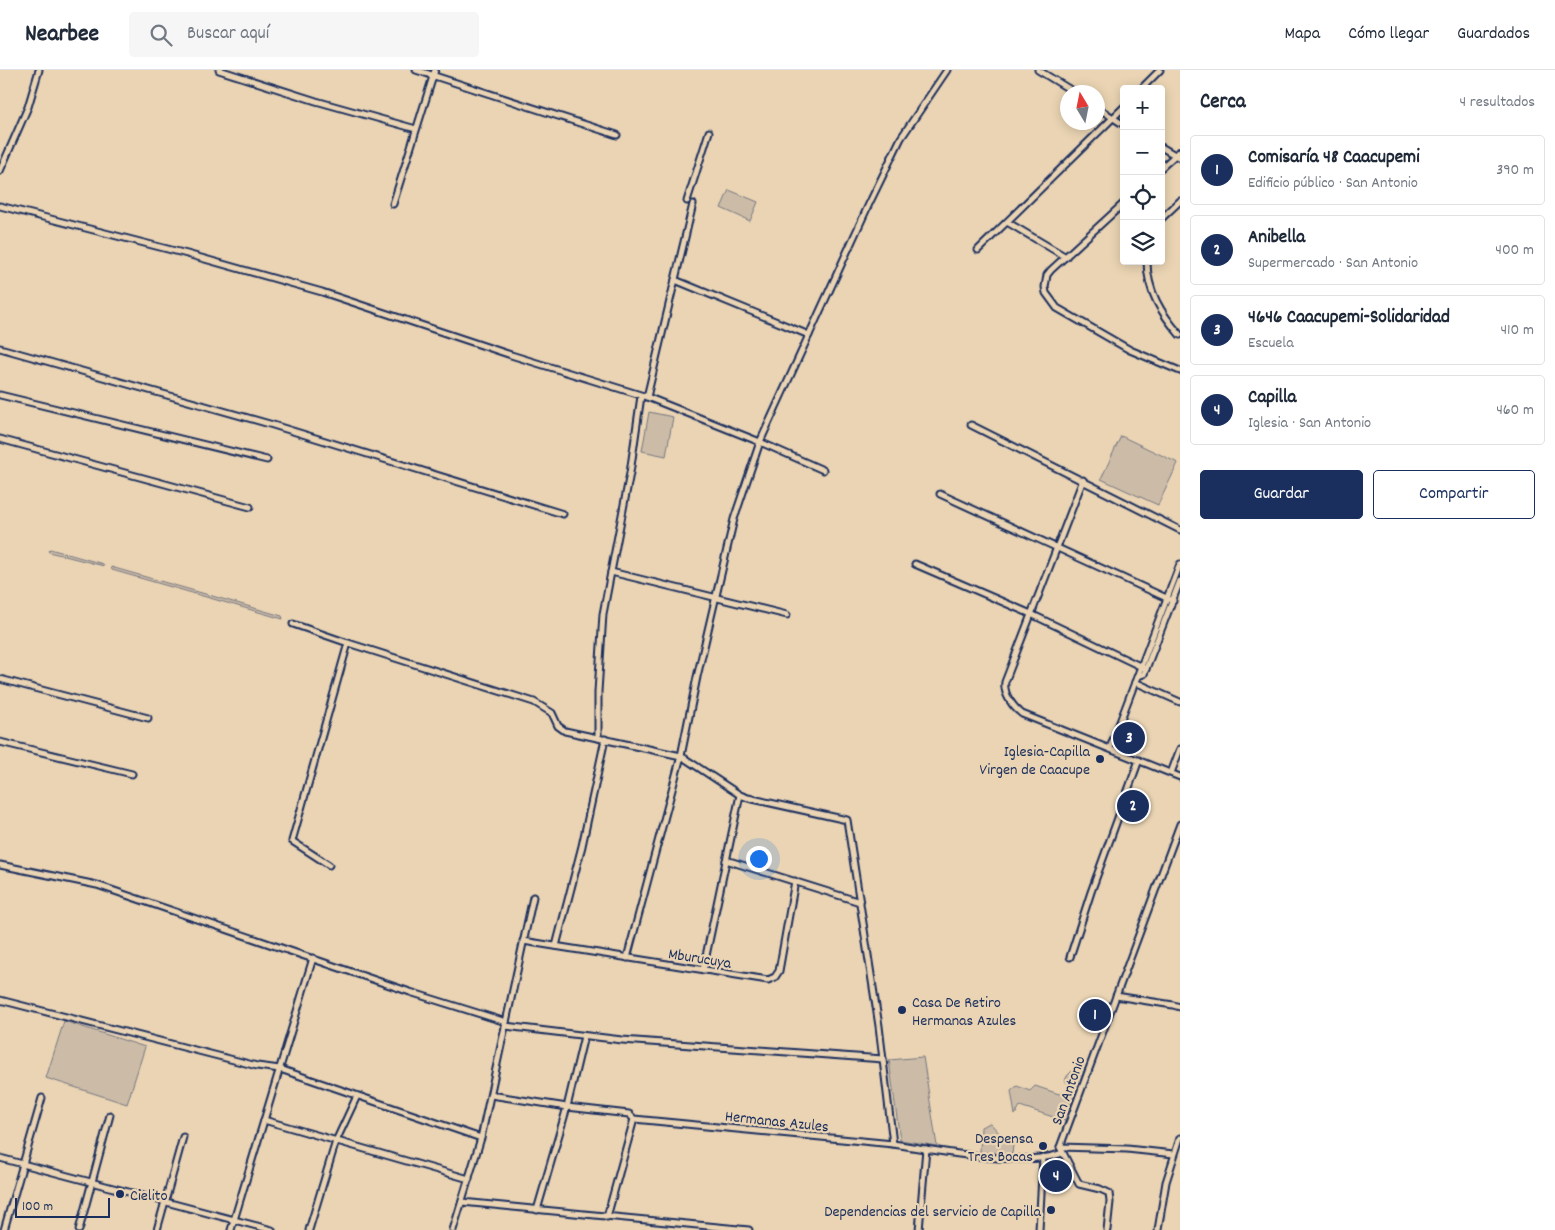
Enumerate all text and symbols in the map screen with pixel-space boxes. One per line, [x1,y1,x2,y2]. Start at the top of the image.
search box [129,12,479,57]
text: Nearbee [25,18,99,52]
icon: search [147,21,175,49]
text: Buscar aquí [187,21,269,48]
text: Mapa [1284,22,1320,47]
text: Cómo llegar [1348,22,1429,47]
text: Guardados [1457,22,1530,47]
north arrow [1060,85,1105,130]
map controls [1120,85,1165,265]
button: + [1120,85,1165,130]
text: Cerca [1200,88,1246,118]
text: 4 resultados [1460,91,1535,114]
button: − [1120,130,1165,175]
text: Comisaría 48 Caacupemi [1248,145,1420,172]
text: 1 [1215,159,1219,182]
text: 390 m [1496,159,1534,182]
text: Edificio público · San Antonio [1248,172,1418,195]
button: locate [1120,175,1165,220]
button: layers [1120,220,1165,265]
text: Anibella [1248,225,1305,252]
text: 2 [1214,239,1221,262]
text: 400 m [1495,239,1534,262]
text: Supermercado · San Antonio [1248,252,1418,275]
text: 4646 Caacupemi-Solidaridad [1248,305,1450,332]
text: 3 [1213,319,1221,342]
text: 410 m [1500,319,1534,342]
text: Escuela [1248,332,1294,355]
text: Capilla [1248,385,1297,412]
text: 4 [1214,399,1220,422]
text: 460 m [1496,399,1534,422]
text: Iglesia · San Antonio [1248,412,1371,435]
button: Guardar [1200,470,1363,519]
button: Compartir [1373,470,1535,519]
pin: 3 [1113,719,1145,757]
place label: Iglesia-Capilla Virgen de Caacupe [979,741,1090,782]
marker: Iglesia-Capilla Virgen de Caacupe [1094,753,1106,765]
pin: 2 [1117,787,1149,825]
your location [746,846,772,872]
street label: Mburucuya [667,943,733,976]
place label: Casa De Retiro Hermanas Azules [912,992,1017,1033]
pin: 1 [1079,996,1111,1034]
marker: Casa De Retiro Hermanas Azules [896,1004,908,1016]
street label: San Antonio [1046,1053,1093,1129]
street label: Hermanas Azules [724,1106,830,1139]
place label: Despensa Tres Bocas [968,1128,1033,1169]
marker: Despensa Tres Bocas [1037,1140,1049,1152]
pin: 4 [1040,1157,1072,1195]
place label: Cielito [130,1185,168,1208]
marker: Cielito [114,1188,126,1200]
scale bar [15,1195,110,1218]
text: 100 m [22,1197,53,1217]
place label: Dependencias del servicio de Capilla [824,1201,1041,1224]
marker: Dependencias del servicio de Capilla [1045,1204,1057,1216]

